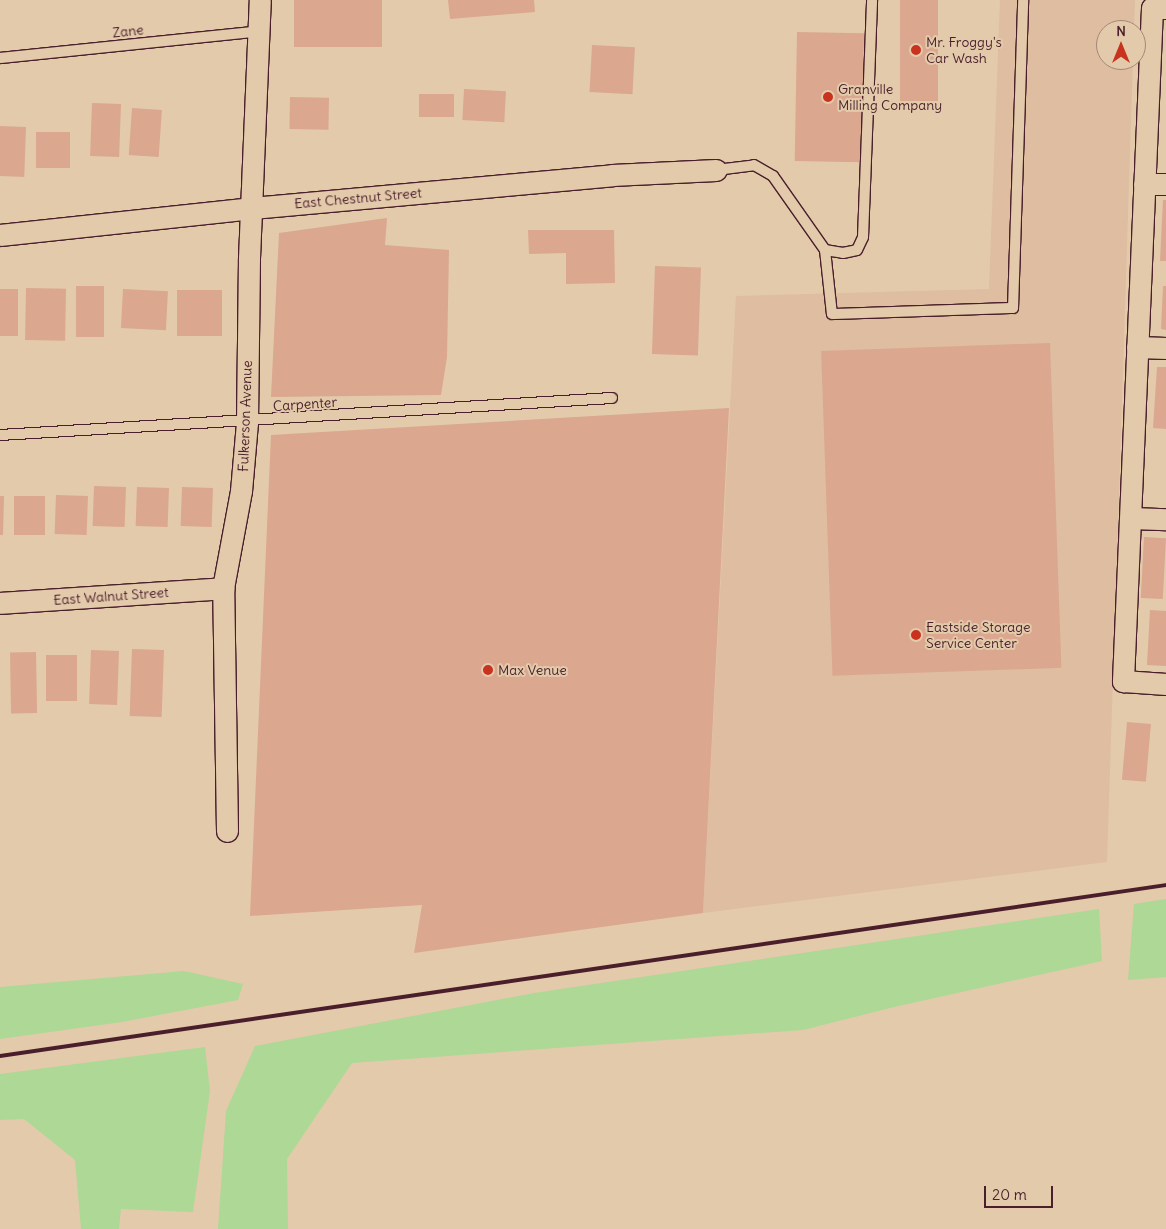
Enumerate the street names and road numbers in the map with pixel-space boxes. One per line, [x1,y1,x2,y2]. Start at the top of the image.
street label: Zane [112,21,144,41]
street label: East Chestnut Street [294,184,422,212]
street label: Fulkerson Avenue [235,360,255,472]
street label: Carpenter [272,393,338,415]
street label: East Walnut Street [53,584,169,608]

